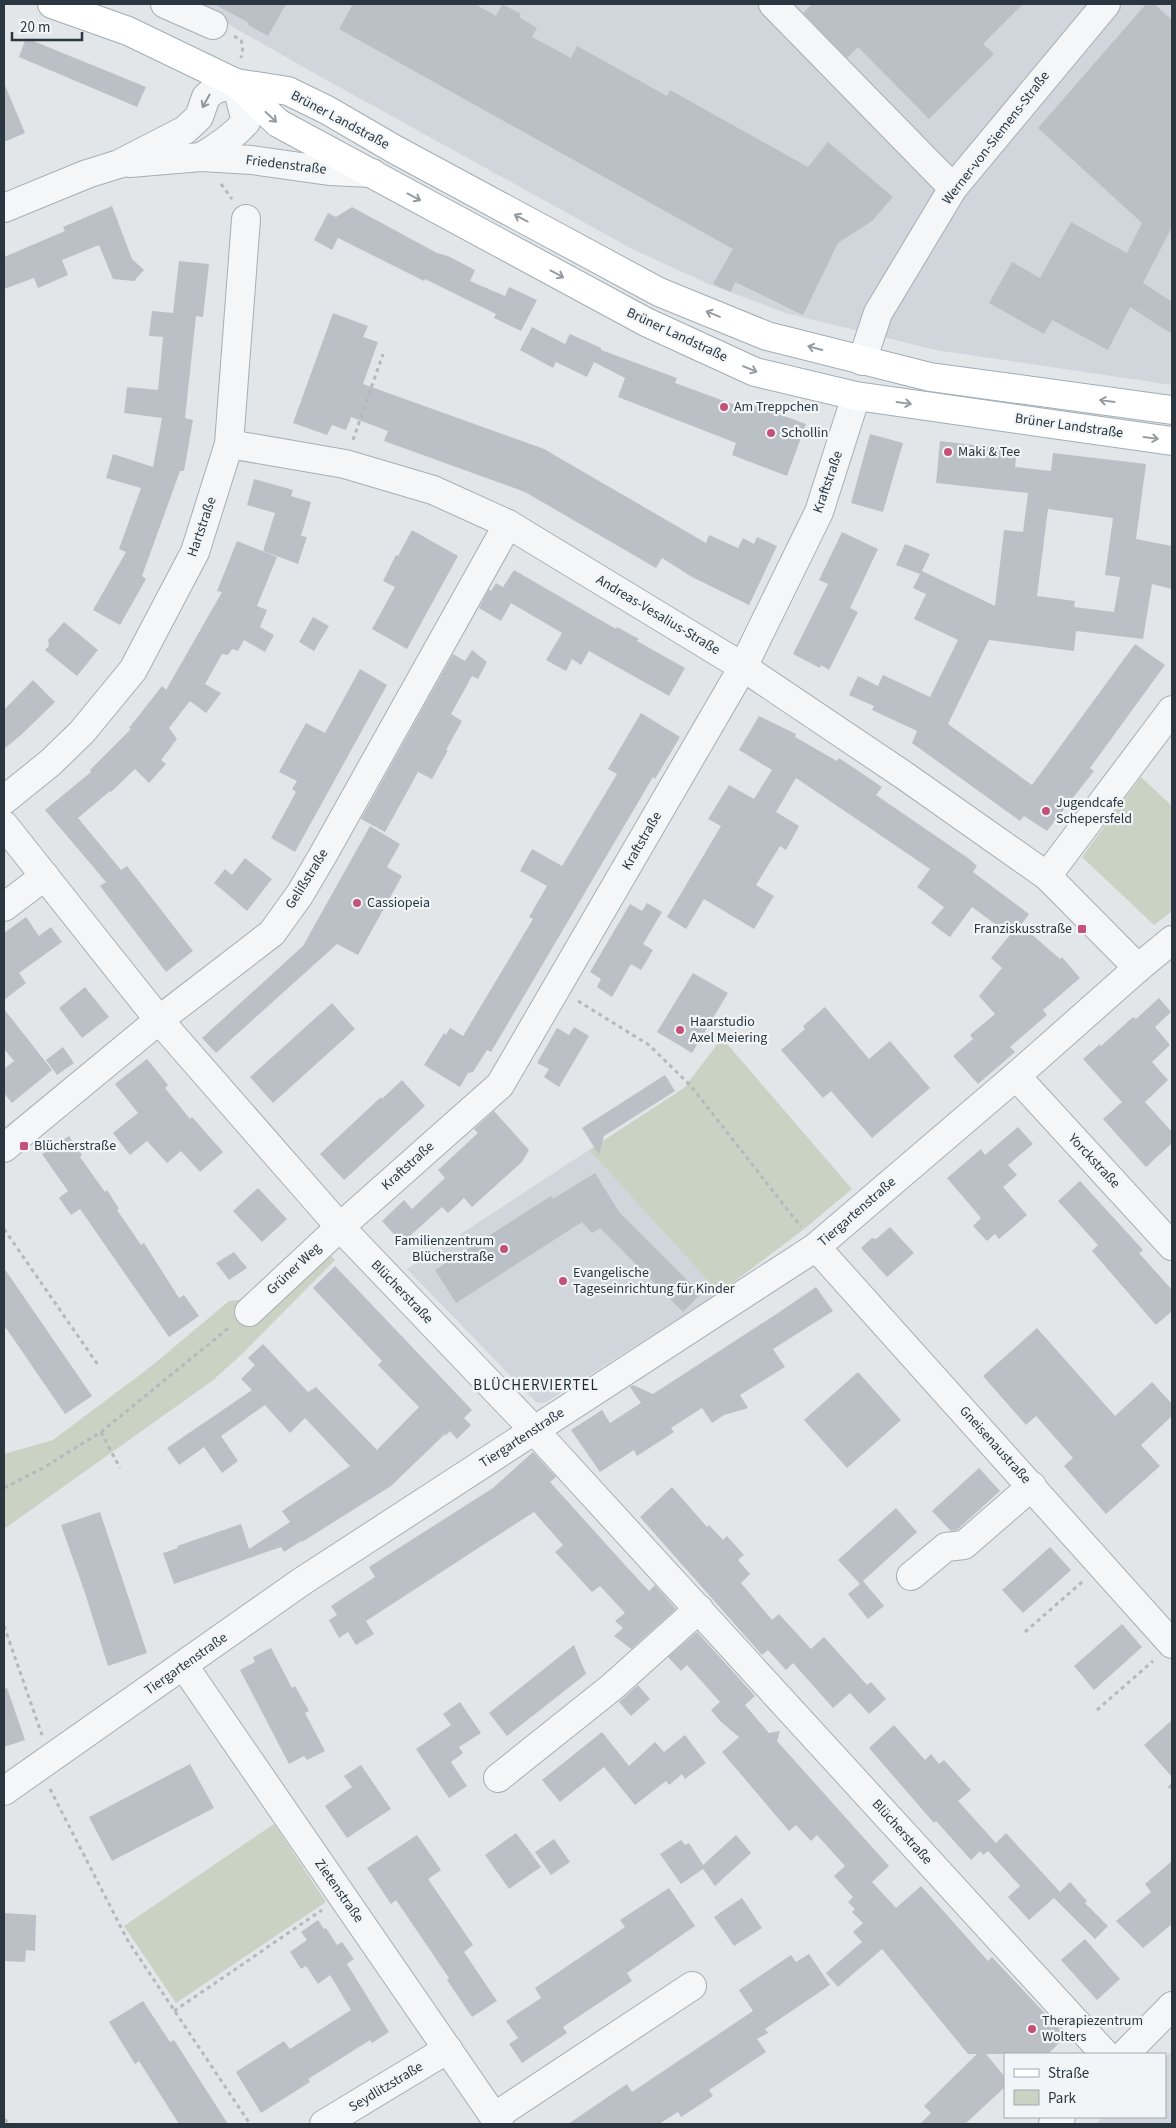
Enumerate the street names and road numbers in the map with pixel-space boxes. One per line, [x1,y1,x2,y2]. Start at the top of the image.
street label: Werner-von-Siemens-Straße [937,67,1055,209]
street label: Brüner Landstraße [287,86,393,154]
street label: Friedenstraße [244,150,328,180]
street label: Brüner Landstraße [623,303,731,367]
street label: Brüner Landstraße [1014,409,1124,444]
street label: Kraftstraße [808,448,848,516]
street label: Hartstraße [182,494,222,560]
street label: Andreas-Vesalius-Straße [592,570,724,660]
street label: Kraftstraße [617,808,667,874]
street label: Gelißstraße [281,845,333,913]
street label: Yorckstraße [1063,1128,1125,1193]
street label: Kraftstraße [377,1137,439,1195]
street label: Tiergartenstraße [814,1172,900,1251]
street label: Grüner Weg [262,1238,326,1300]
street label: Blücherstraße [366,1256,438,1329]
street label: Gneisenaustraße [955,1402,1036,1488]
street label: Tiergartenstraße [476,1403,568,1473]
street label: Tiergartenstraße [140,1628,232,1700]
street label: Blücherstraße [867,1795,937,1869]
street label: Zietenstraße [310,1855,368,1927]
street label: Seydlitzstraße [345,2057,427,2117]

